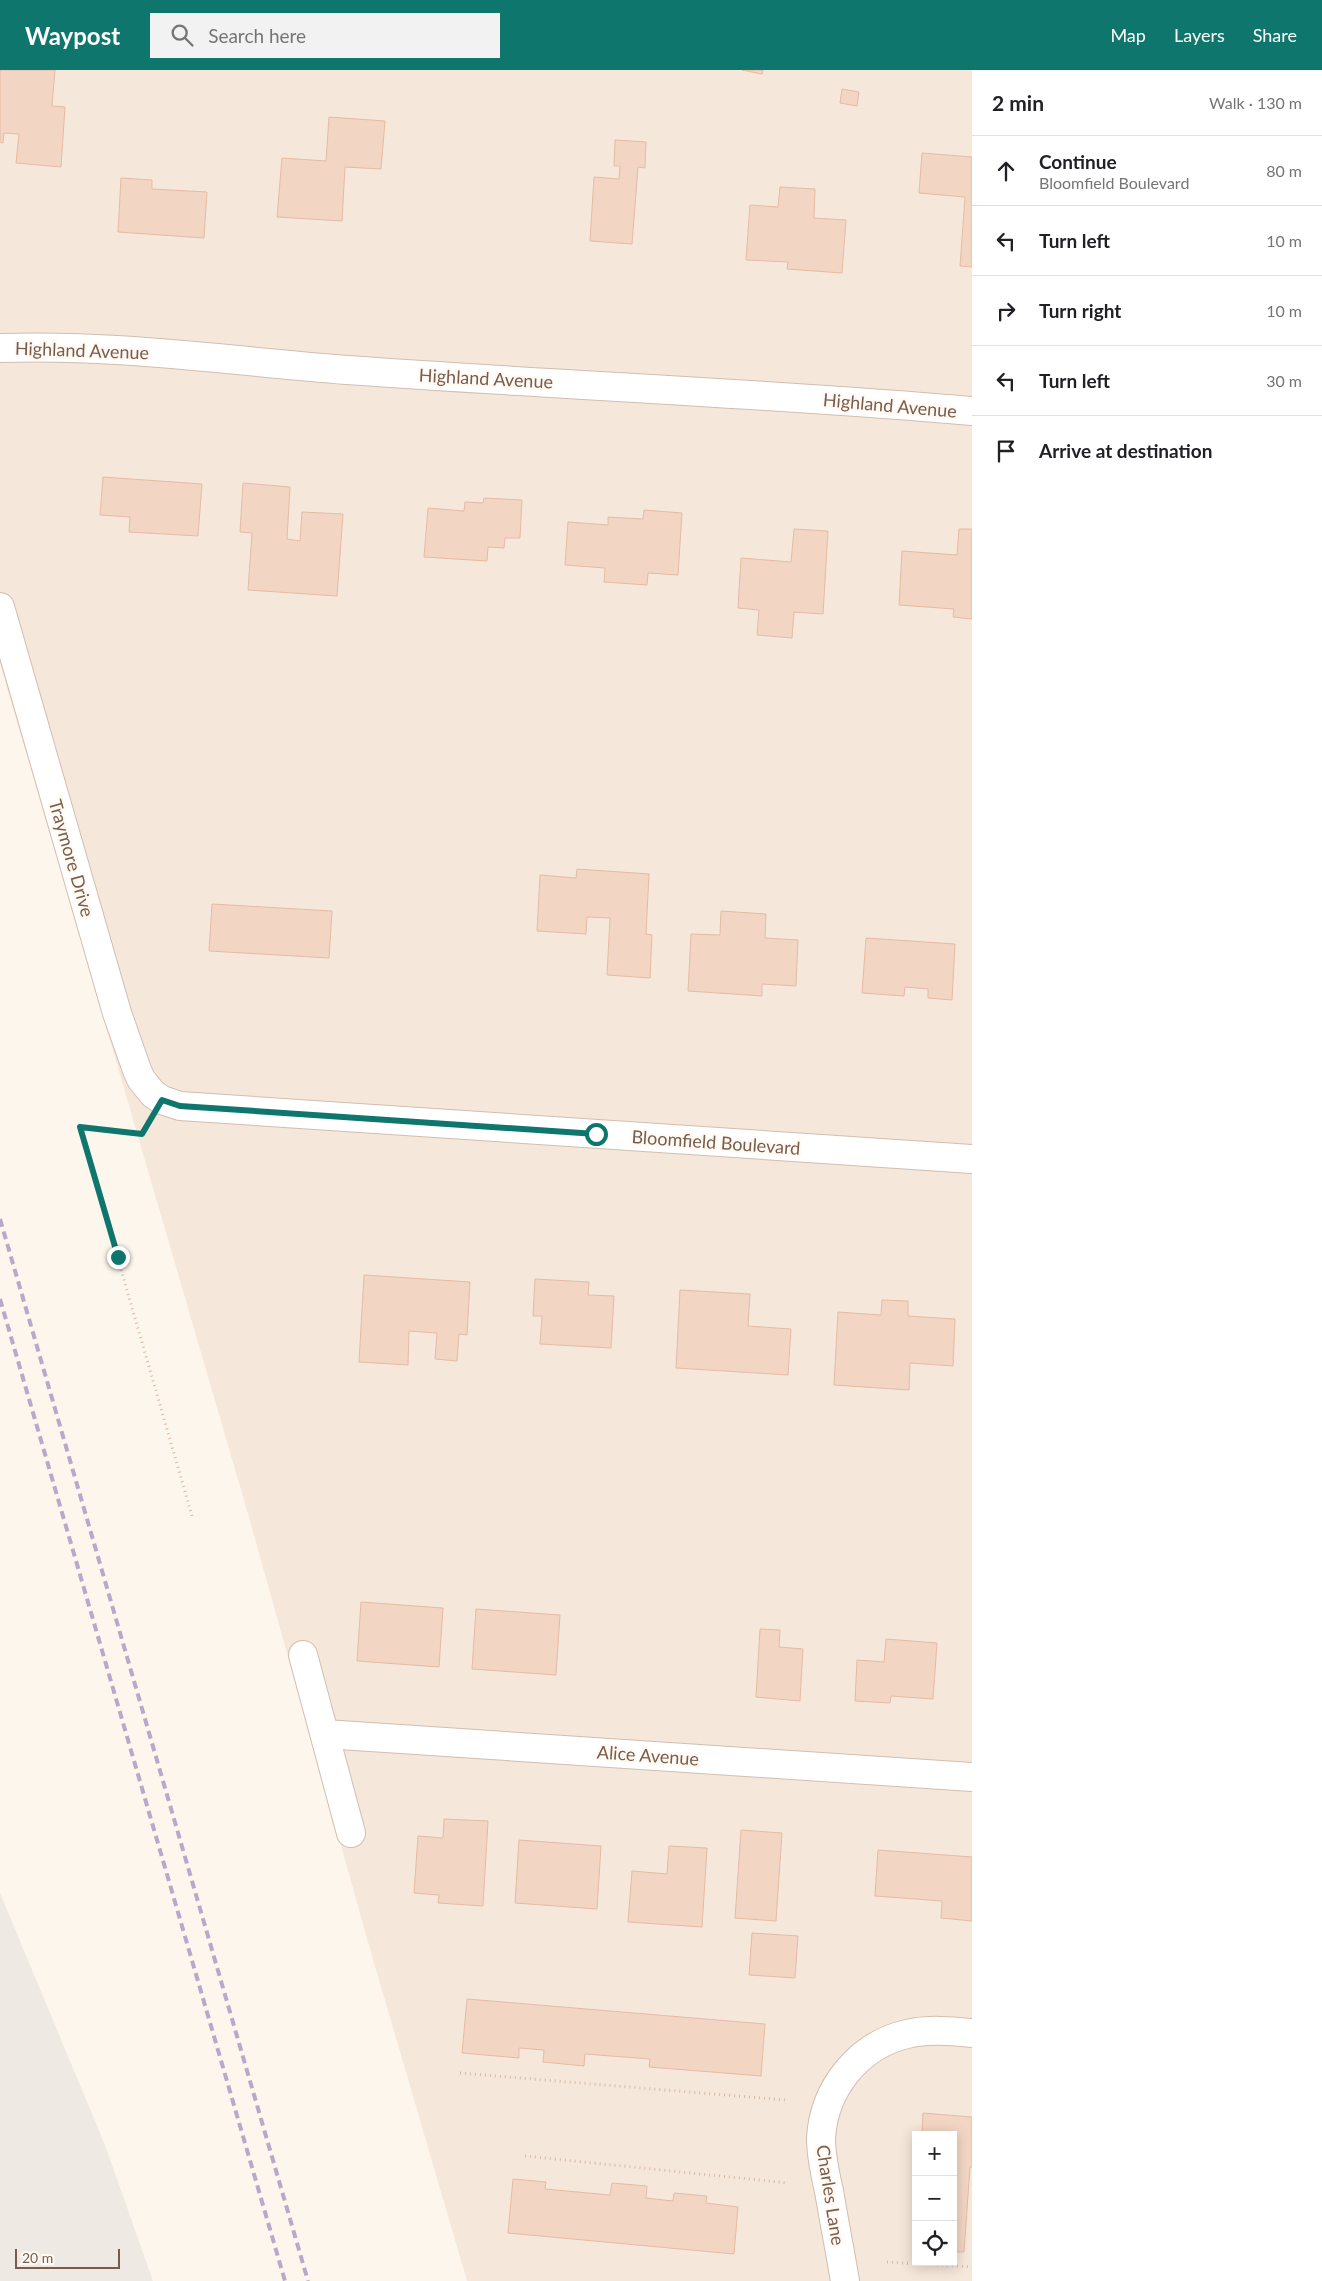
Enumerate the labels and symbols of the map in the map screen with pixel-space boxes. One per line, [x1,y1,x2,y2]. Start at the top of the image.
street label: Highland Avenue [15,337,149,363]
street label: Highland Avenue [418,364,554,392]
street label: Highland Avenue [822,388,958,422]
street label: Traymore Drive [45,797,99,919]
route start [585,1123,608,1146]
street label: Bloomfield Boulevard [631,1125,801,1159]
route end [107,1246,130,1269]
street label: Alice Avenue [596,1740,700,1770]
street label: Charles Lane [812,2143,850,2247]
scale bar [15,2246,120,2269]

